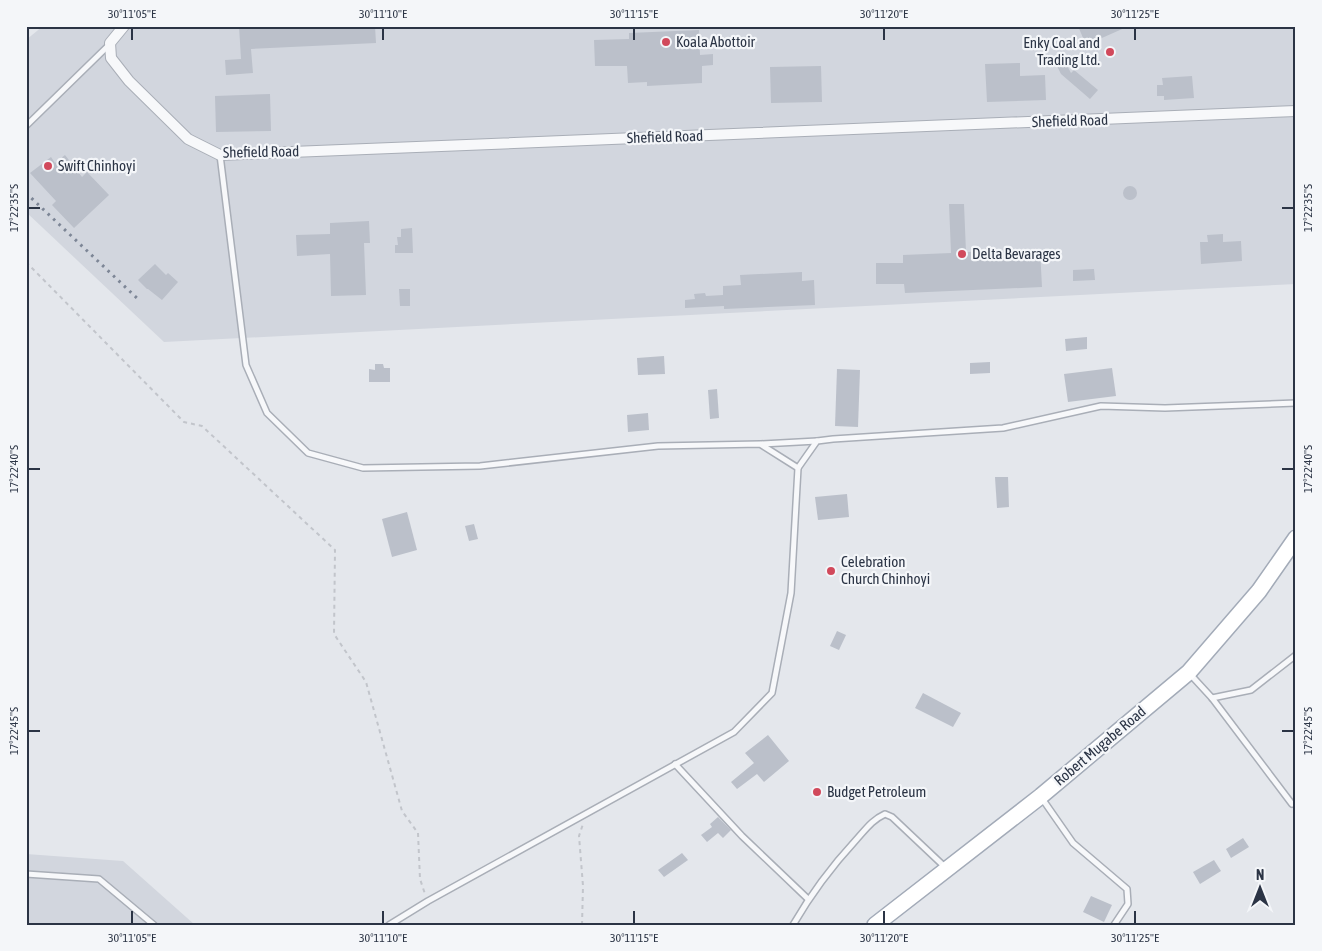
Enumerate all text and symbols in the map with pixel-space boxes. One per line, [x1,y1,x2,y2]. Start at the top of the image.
text: 30°11'05"E [108,7,156,21]
text: 30°11'10"E [359,7,407,21]
text: 30°11'15"E [610,7,658,21]
text: 30°11'20"E [860,7,908,21]
text: 30°11'25"E [1111,7,1159,21]
place label: Koala Abottoir [676,33,756,50]
place label: Enky Coal and Trading Ltd. [1023,34,1100,68]
marker: Koala Abottoir [660,36,672,48]
marker: Enky Coal and Trading Ltd. [1104,46,1116,58]
street label: Shefield Road [1031,111,1108,130]
street label: Shefield Road [626,127,703,146]
street label: Shefield Road [223,142,299,161]
place label: Swift Chinhoyi [58,157,136,174]
marker: Swift Chinhoyi [42,160,54,172]
text: 17°22'35"S [7,184,21,232]
text: 17°22'35"S [1301,184,1315,232]
place label: Delta Bevarages [972,245,1061,262]
marker: Delta Bevarages [956,248,968,260]
text: 17°22'40"S [7,445,21,493]
text: 17°22'40"S [1301,445,1315,493]
place label: Celebration Church Chinhoyi [841,553,930,587]
marker: Celebration Church Chinhoyi [825,565,837,577]
street label: Robert Mugabe Road [1050,702,1149,789]
text: 17°22'45"S [7,707,21,755]
text: 17°22'45"S [1301,707,1315,755]
place label: Budget Petroleum [827,783,926,800]
marker: Budget Petroleum [811,786,823,798]
north arrow [1234,864,1284,914]
text: N [1256,867,1264,883]
text: 30°11'05"E [108,931,156,945]
text: 30°11'10"E [359,931,407,945]
text: 30°11'15"E [610,931,658,945]
text: 30°11'20"E [860,931,908,945]
text: 30°11'25"E [1111,931,1159,945]

